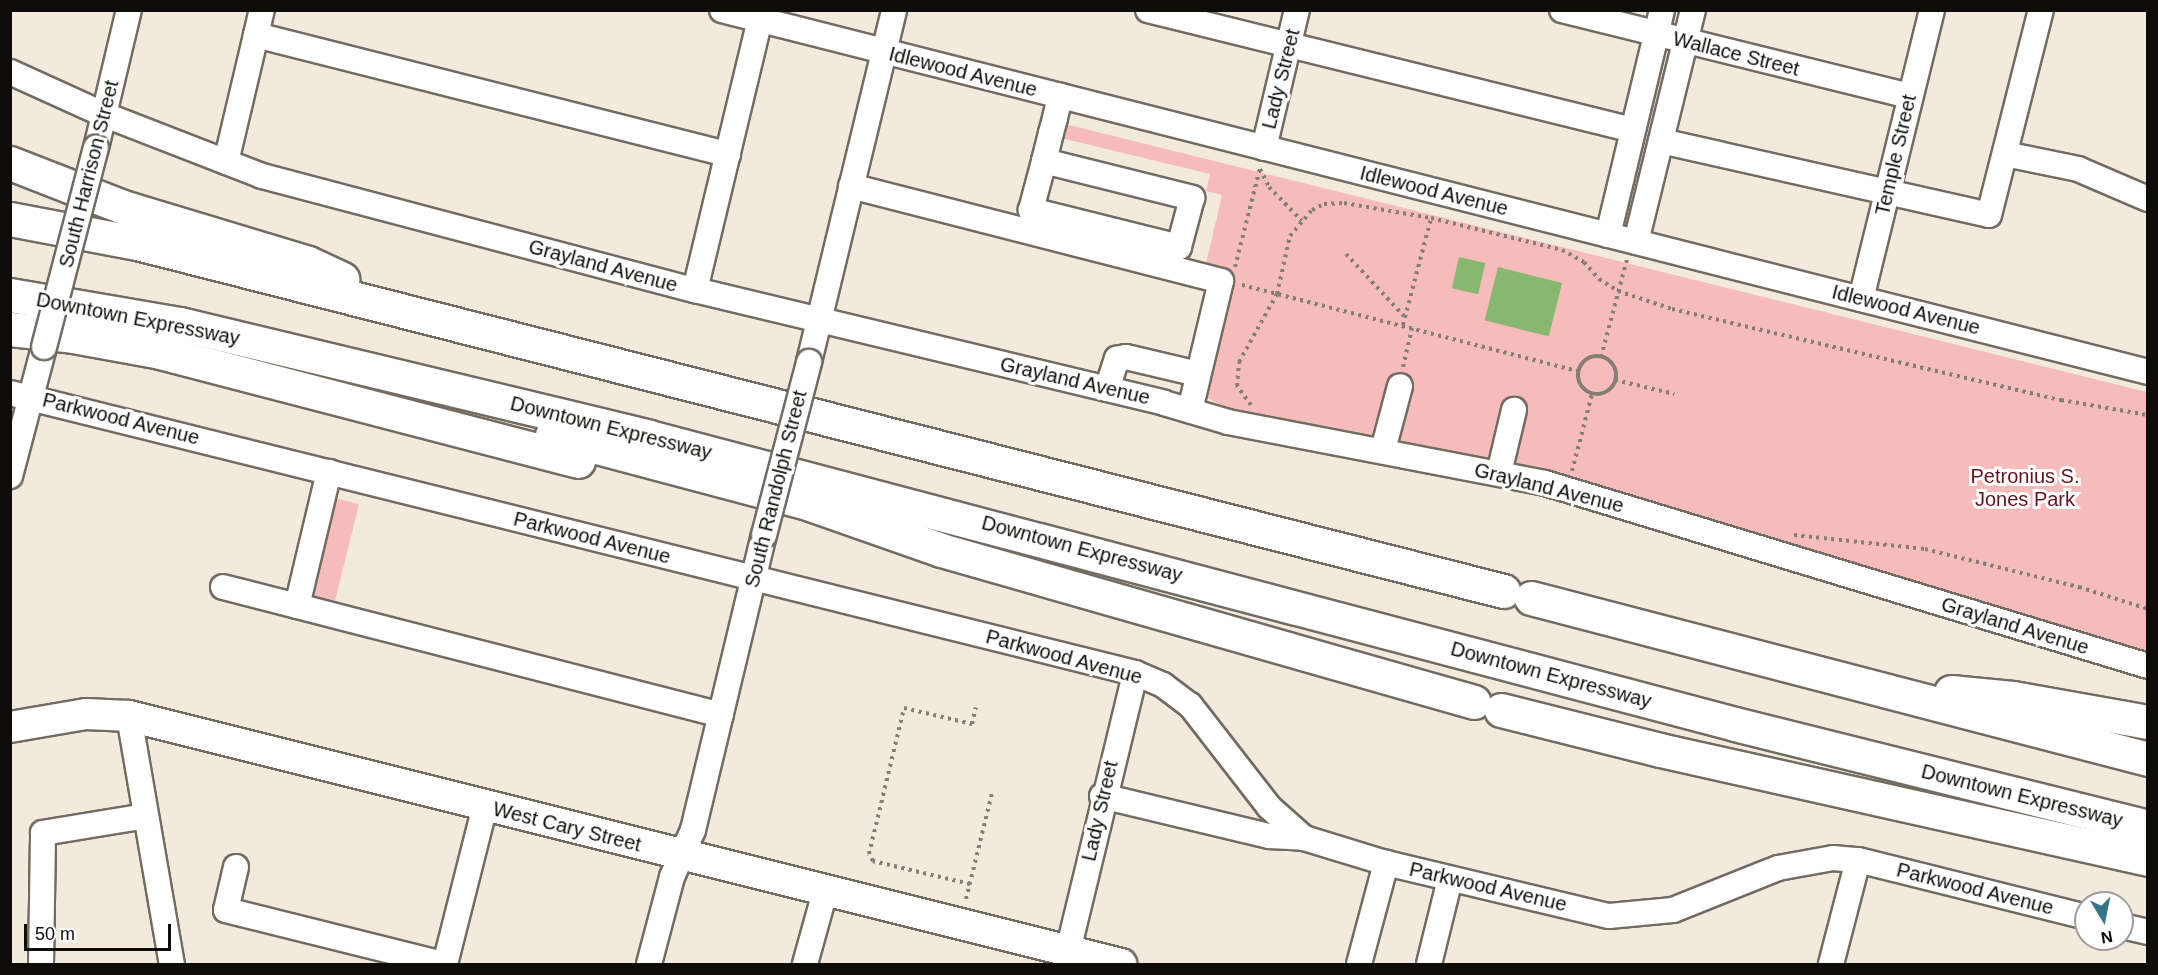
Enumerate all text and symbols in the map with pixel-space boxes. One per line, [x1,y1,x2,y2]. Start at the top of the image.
street label: Lady Street [1257,26,1305,132]
street label: Wallace Street [1670,27,1802,81]
street label: Idlewood Avenue [886,42,1040,102]
street label: South Harrison Street [54,78,124,270]
street label: Temple Street [1870,92,1922,218]
street label: Idlewood Avenue [1357,161,1511,221]
street label: Grayland Avenue [525,234,681,298]
street label: Idlewood Avenue [1829,280,1983,340]
street label: Downtown Expressway [34,287,242,351]
street label: Grayland Avenue [997,352,1153,410]
street label: Parkwood Avenue [40,388,202,450]
street label: South Randolph Street [740,388,812,590]
street label: Downtown Expressway [508,391,714,465]
street label: Grayland Avenue [1471,458,1627,518]
park label: Petronius S. Jones Park [1971,464,2079,511]
street label: Parkwood Avenue [511,507,673,569]
street label: Downtown Expressway [979,511,1185,587]
street label: Grayland Avenue [1938,592,2092,660]
street label: Parkwood Avenue [983,624,1145,690]
street label: Downtown Expressway [1448,637,1654,713]
street label: Lady Street [1077,758,1123,864]
street label: Downtown Expressway [1919,759,2125,833]
street label: West Cary Street [490,797,644,857]
street label: Parkwood Avenue [1406,857,1570,917]
street label: Parkwood Avenue [1894,858,2056,920]
north arrow [2074,891,2134,951]
scale bar [27,912,174,950]
text: 50 m [35,924,75,944]
text: N [2100,928,2114,947]

